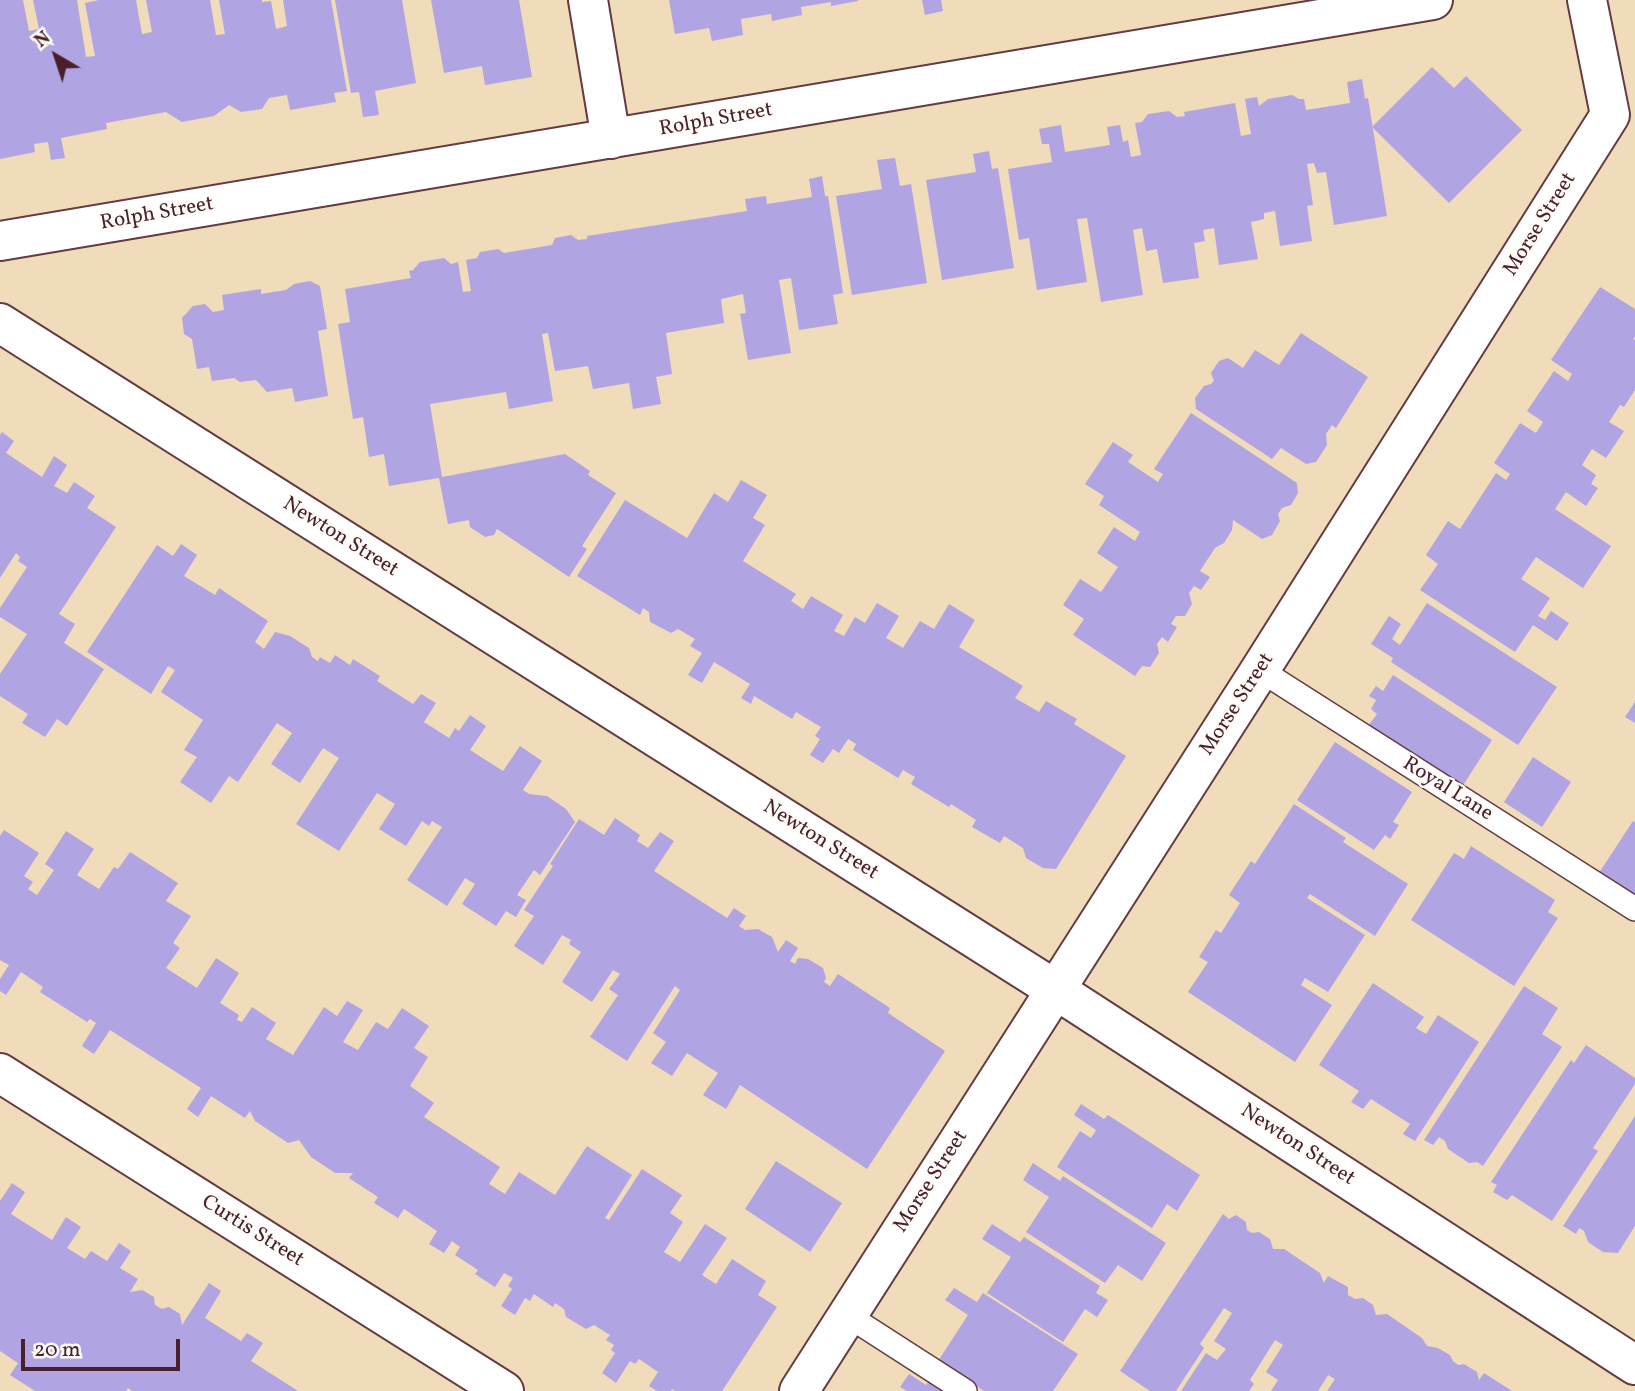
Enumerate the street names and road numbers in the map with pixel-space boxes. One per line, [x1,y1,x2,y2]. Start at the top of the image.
street label: Rolph Street [657,99,775,143]
street label: Morse Street [1499,169,1583,281]
street label: Rolph Street [98,193,216,237]
street label: Newton Street [277,492,403,584]
street label: Morse Street [1195,649,1281,761]
street label: Royal Lane [1397,752,1497,828]
street label: Newton Street [757,795,883,887]
street label: Newton Street [1235,1100,1359,1192]
street label: Morse Street [889,1126,975,1238]
street label: Curtis Street [196,1191,308,1273]

